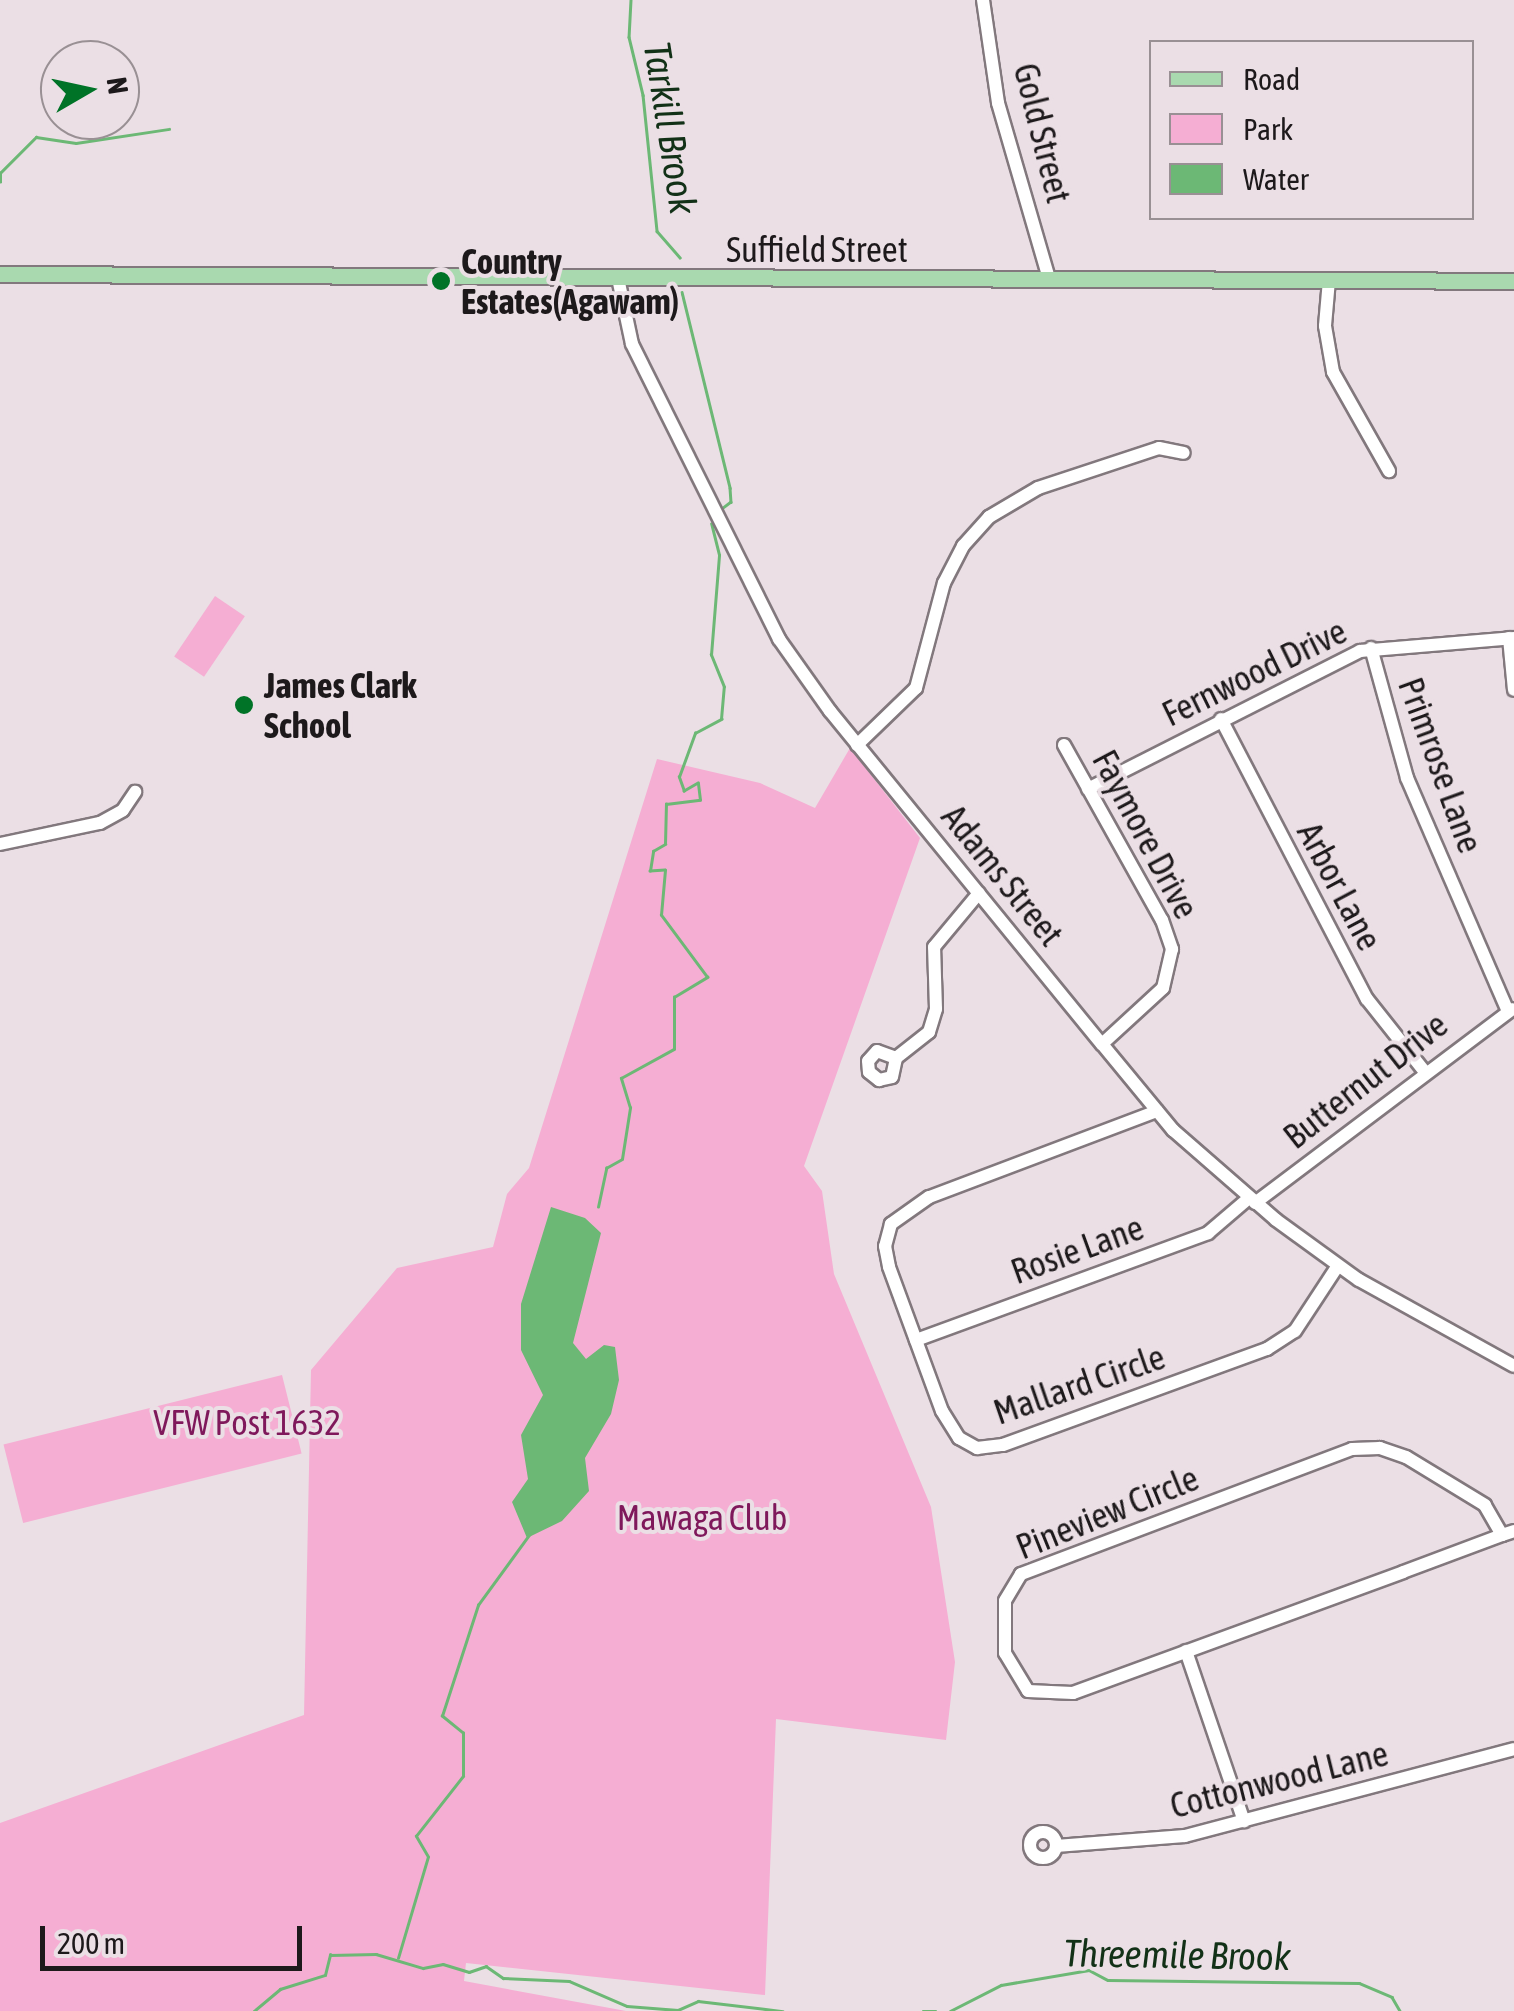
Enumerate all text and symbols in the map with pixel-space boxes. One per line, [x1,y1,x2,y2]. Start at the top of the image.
water label: Tarkill Brook [634,39,706,217]
north arrow [40,40,140,140]
legend [1149,40,1474,220]
street label: Gold Street [1005,59,1081,207]
text: Road [1243,62,1300,96]
text: N [101,75,135,96]
text: Park [1243,112,1293,146]
text: Water [1243,162,1309,196]
street label: Suffield Street [726,228,908,270]
place label: Country Estates(Agawam) [461,240,679,322]
marker: Country Estates(Agawam) [430,270,452,292]
street label: Fernwood Drive [1155,609,1353,735]
place label: James Clark School [264,664,417,746]
street label: Primrose Lane [1390,672,1492,858]
marker: James Clark School [233,694,255,716]
street label: Faymore Drive [1084,743,1208,925]
street label: Adams Street [933,796,1073,954]
street label: Arbor Lane [1289,815,1391,957]
street label: Butternut Drive [1275,1003,1455,1157]
street label: Rosie Lane [1005,1206,1149,1292]
street label: Mallard Circle [988,1335,1170,1433]
park label: VFW Post 1632 [153,1401,341,1443]
street label: Pineview Circle [1010,1456,1204,1568]
park label: Mawaga Club [617,1496,787,1538]
street label: Cottonwood Lane [1166,1732,1392,1826]
scale bar [45,1906,308,1968]
text: 200 m [57,1926,125,1960]
water label: Threemile Brook [1063,1930,1291,1980]

